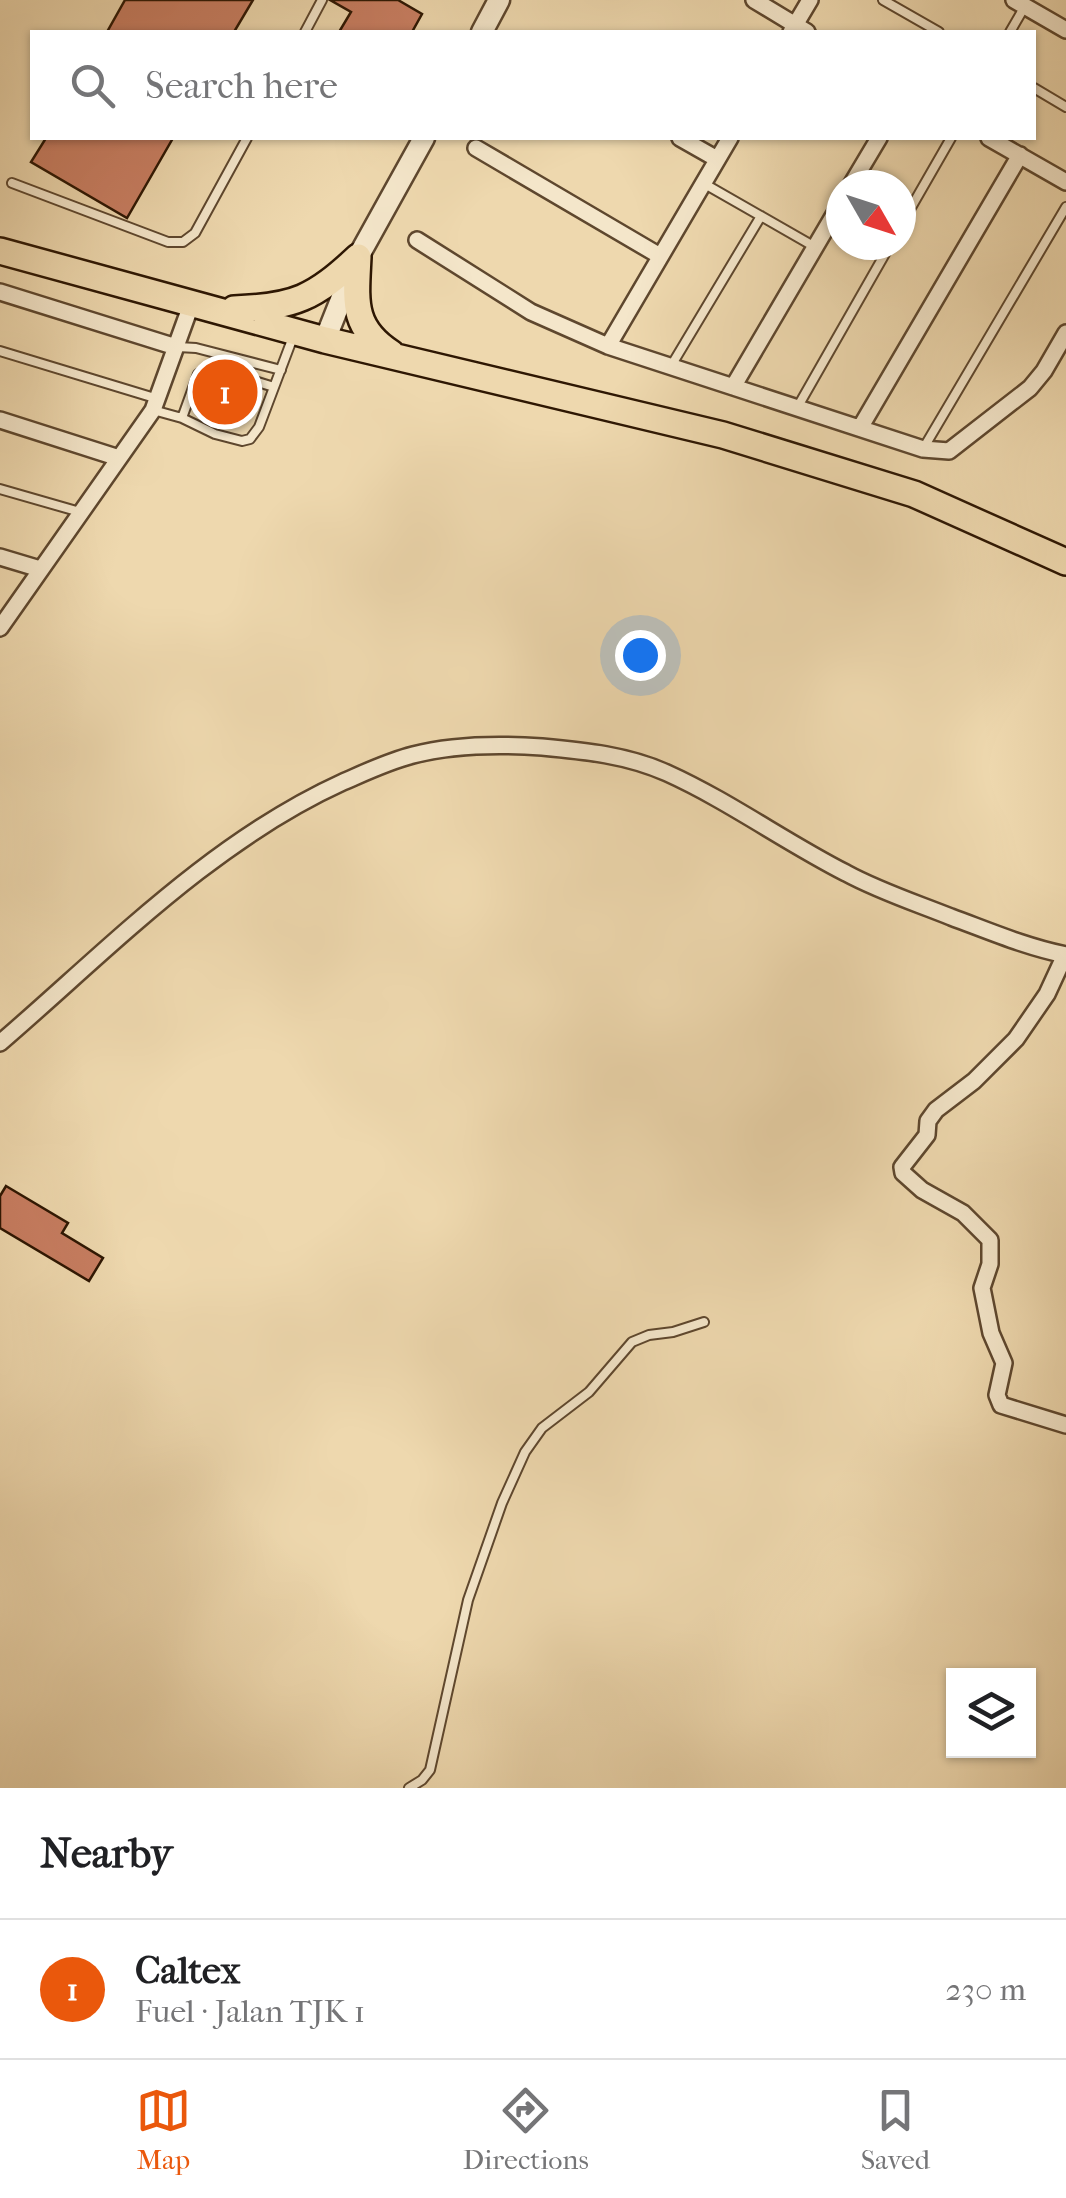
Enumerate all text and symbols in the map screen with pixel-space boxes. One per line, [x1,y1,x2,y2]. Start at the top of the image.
search box [30,30,1036,140]
icon: search [65,58,120,113]
text: Search here [145,63,338,108]
north arrow [826,170,916,260]
pin: 1 [192,354,258,430]
your location [615,630,666,681]
map controls [946,1668,1036,1758]
button: layers [946,1668,1036,1758]
text: Nearby [40,1829,172,1878]
text: Caltex [135,1948,240,1993]
text: 1 [67,1971,78,2008]
text: 230 m [945,1971,1026,2008]
text: Fuel · Jalan TJK 1 [135,1993,365,2030]
tab: Map [136,2083,191,2176]
tab: Directions [463,2083,589,2176]
tab: Saved [861,2083,930,2176]

